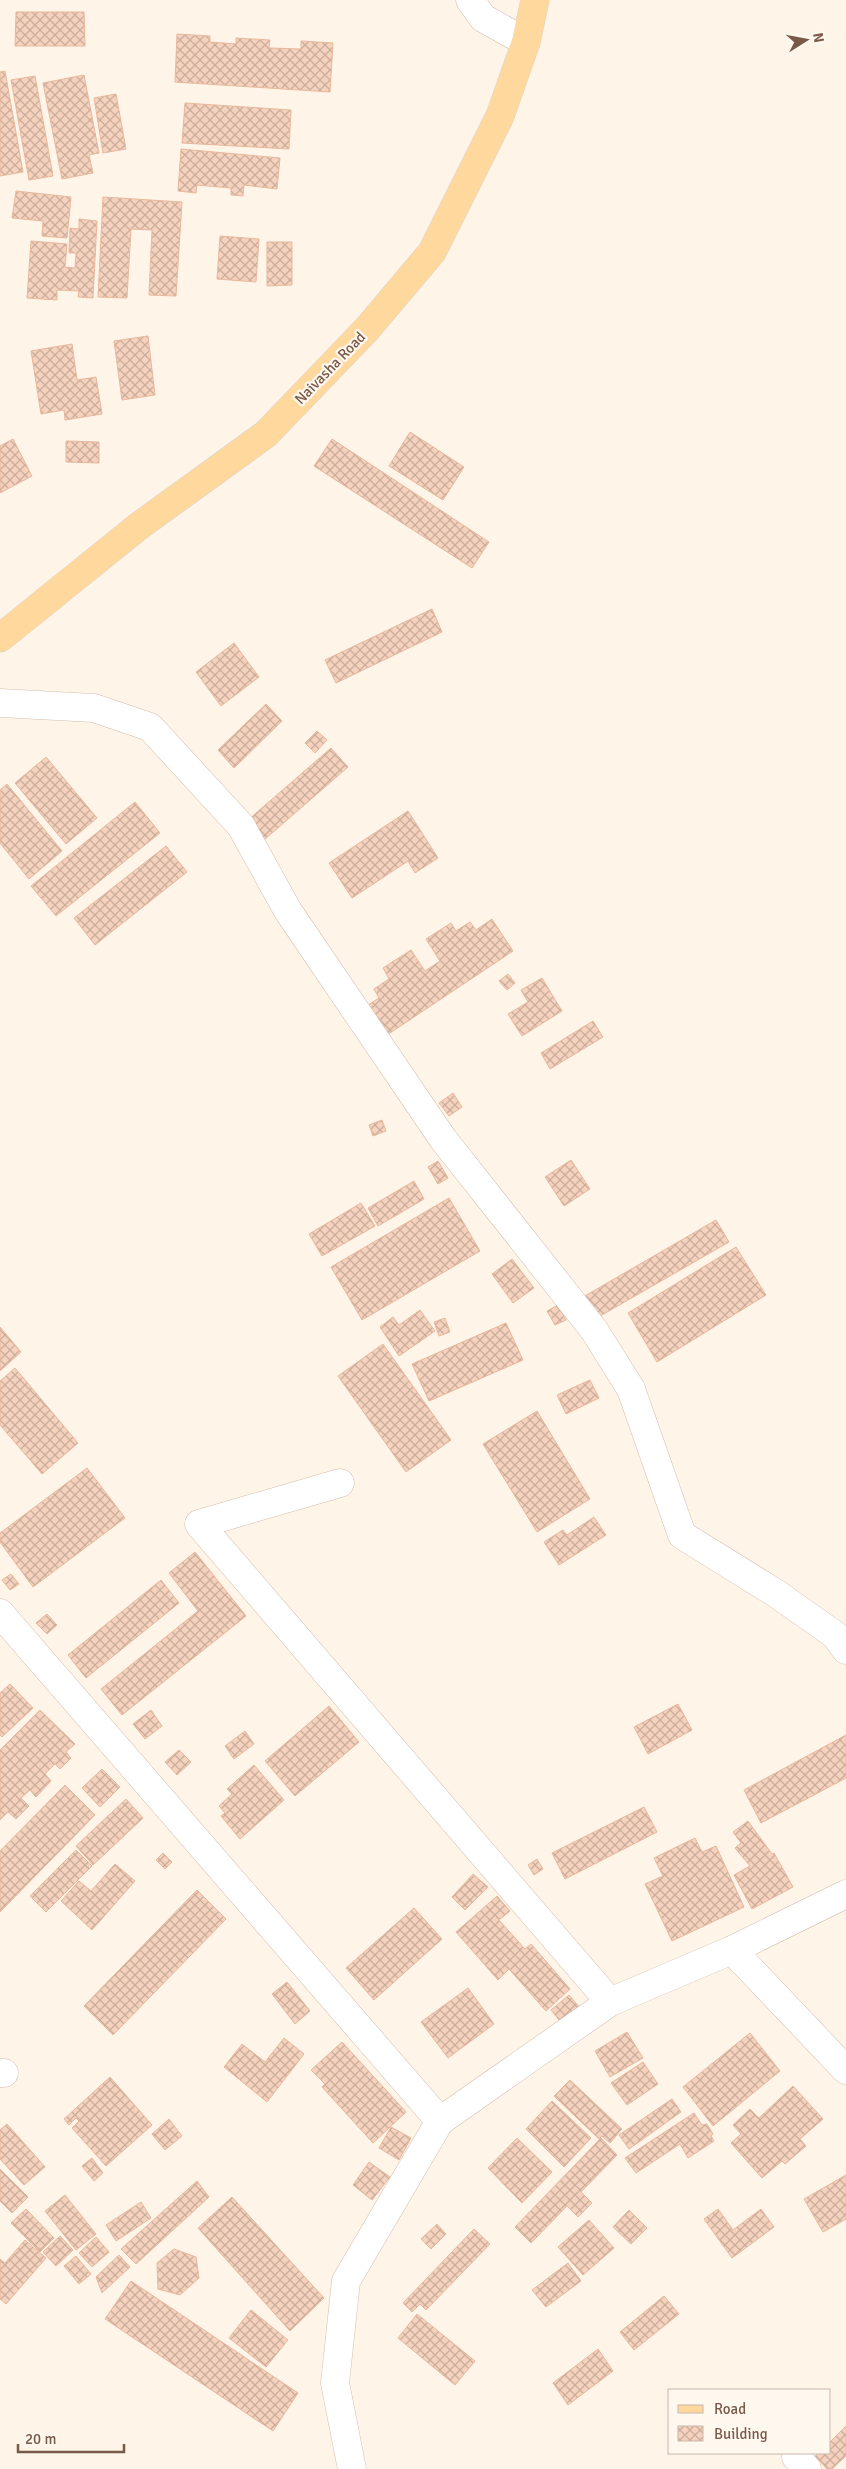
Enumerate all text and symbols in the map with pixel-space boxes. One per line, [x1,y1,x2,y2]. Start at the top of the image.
north arrow [781,15,831,65]
text: N [809,31,828,44]
street label: Naivasha Road [291,328,369,408]
legend [668,2389,831,2454]
text: Road [714,2400,746,2418]
scale bar [18,2422,124,2454]
text: Building [714,2425,768,2443]
text: 20 m [25,2430,56,2448]

